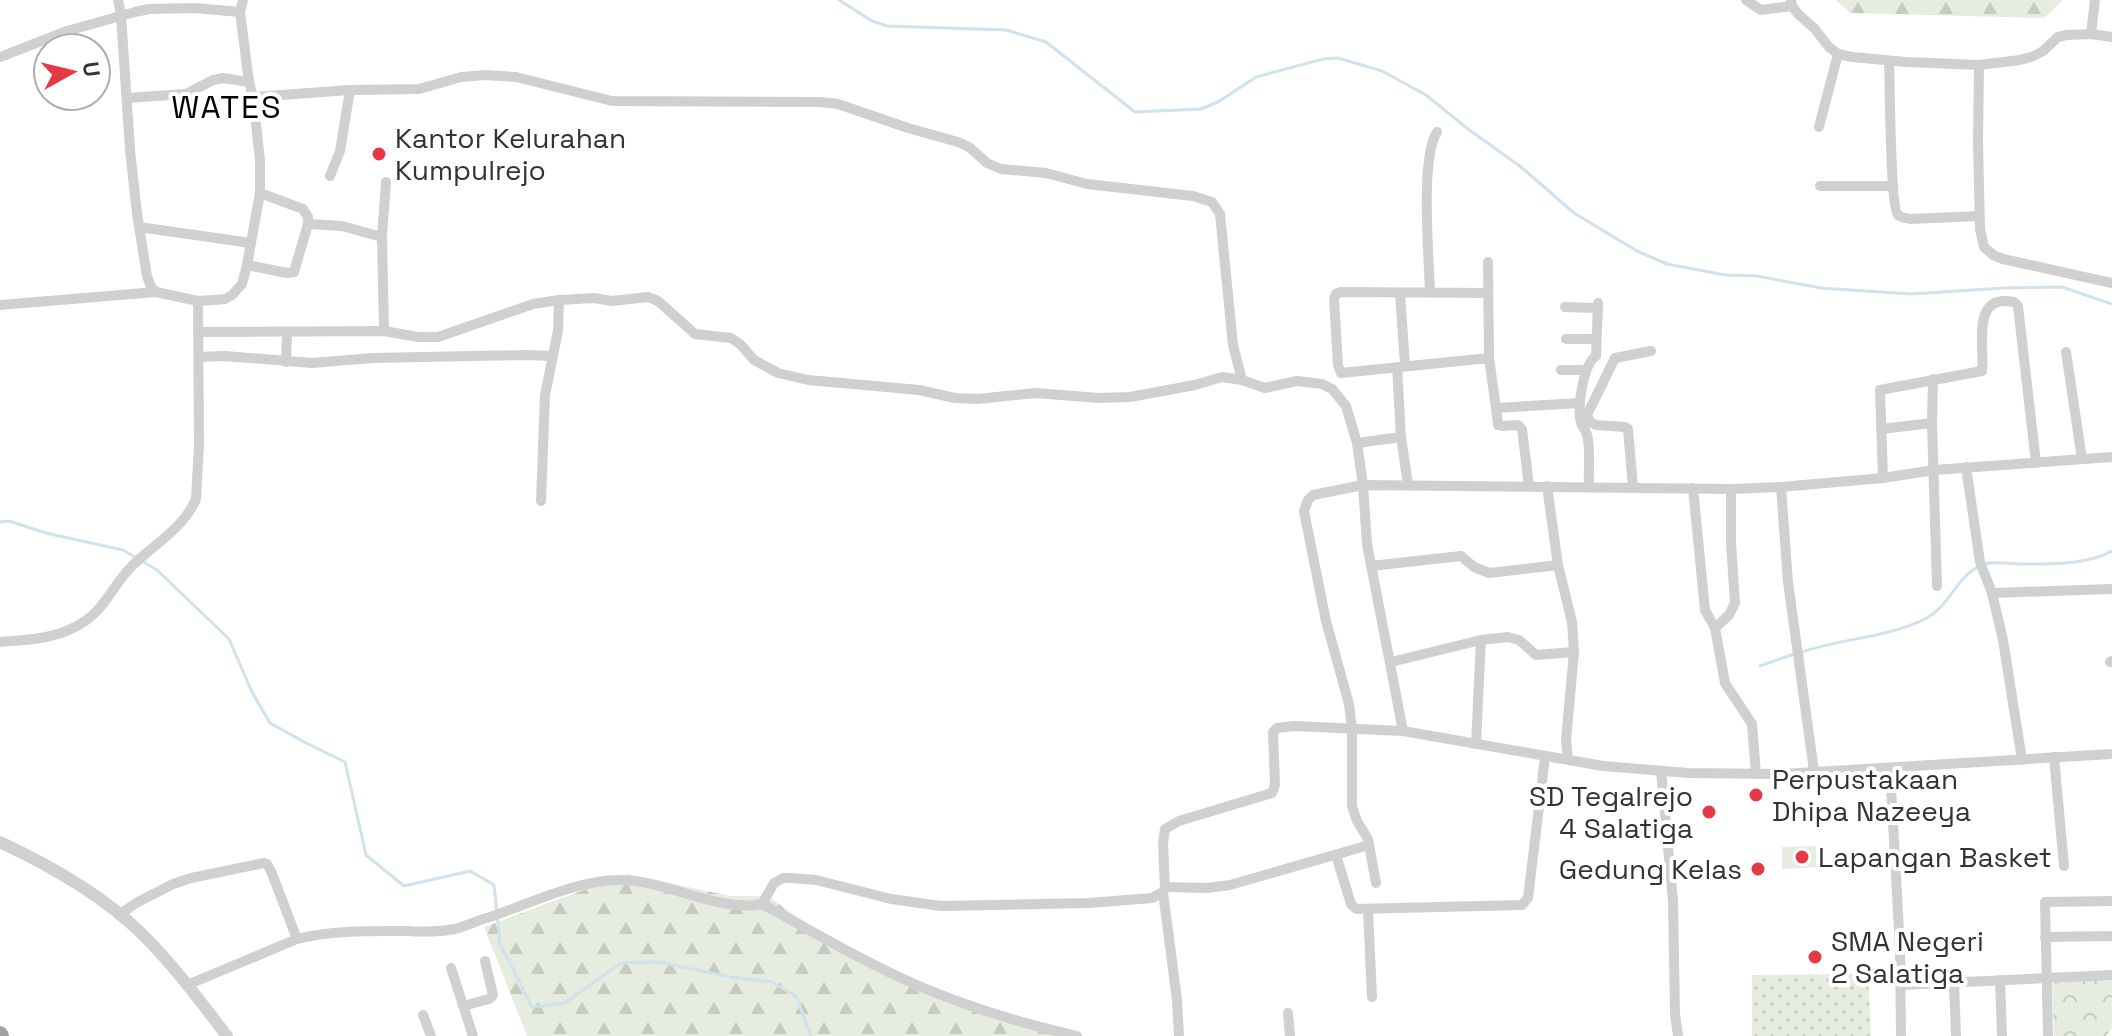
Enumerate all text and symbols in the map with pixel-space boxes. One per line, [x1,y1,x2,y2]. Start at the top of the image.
north arrow [32,32,112,112]
text: U [77,60,107,78]
district label: WATES [171,87,283,127]
place label: Kantor Kelurahan Kumpulrejo [395,120,626,188]
marker: Kantor Kelurahan Kumpulrejo [370,145,388,163]
place label: Perpustakaan Dhipa Nazeeya [1772,761,1971,829]
place label: SD Tegalrejo 4 Salatiga [1529,778,1693,846]
marker: Perpustakaan Dhipa Nazeeya [1747,786,1765,804]
marker: SD Tegalrejo 4 Salatiga [1700,803,1718,821]
place label: Lapangan Basket [1818,839,2052,875]
marker: Lapangan Basket [1793,848,1811,866]
place label: Gedung Kelas [1559,851,1742,887]
marker: Gedung Kelas [1749,860,1767,878]
place label: SMA Negeri 2 Salatiga [1831,923,1984,991]
marker: SMA Negeri 2 Salatiga [1806,948,1824,966]

